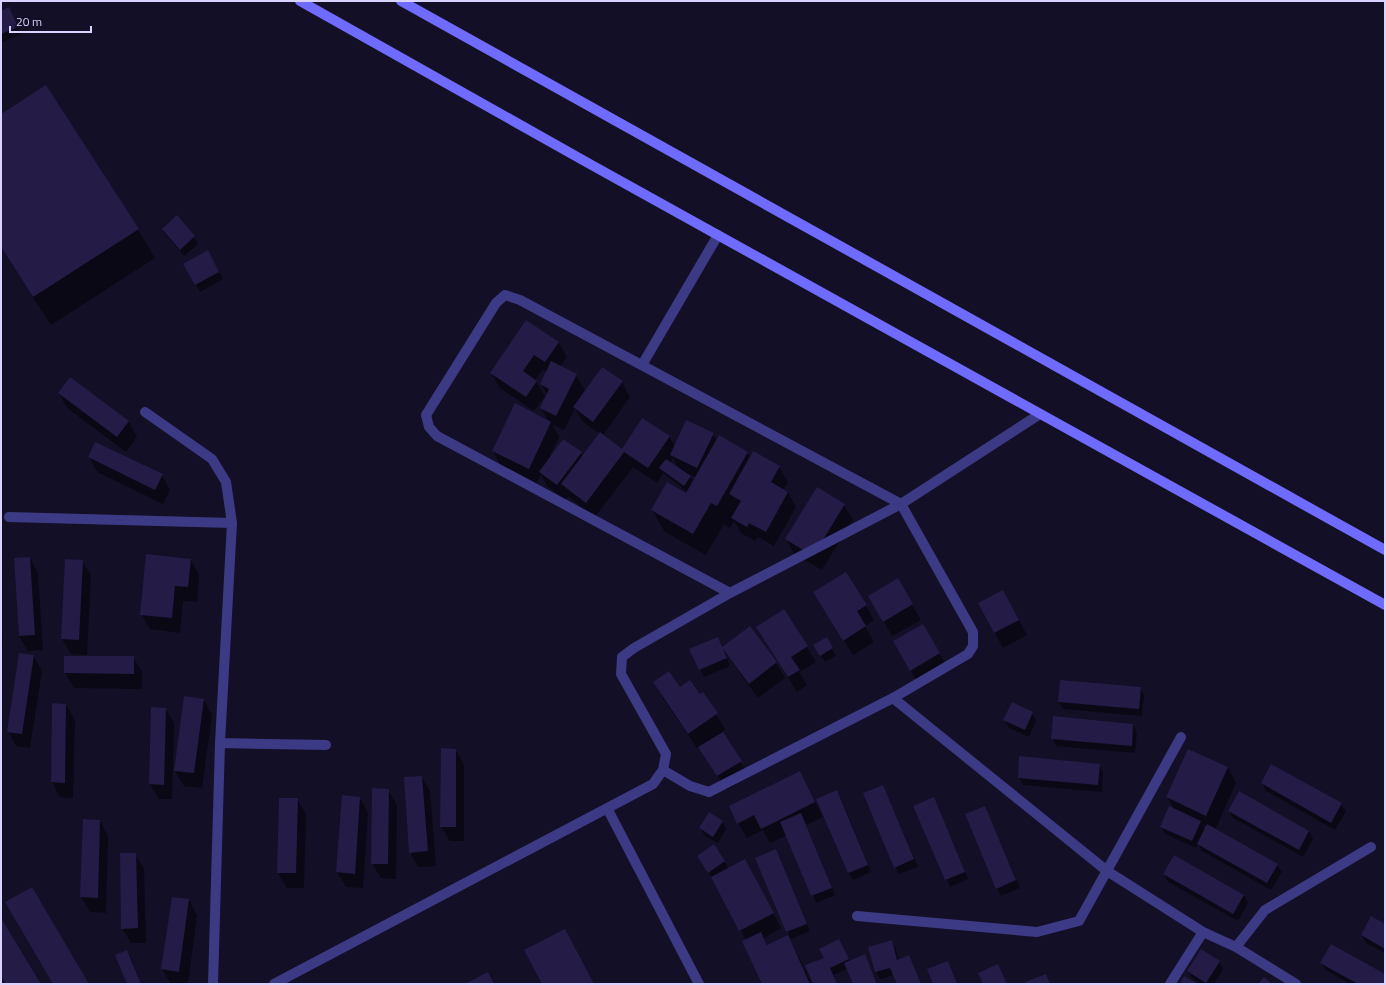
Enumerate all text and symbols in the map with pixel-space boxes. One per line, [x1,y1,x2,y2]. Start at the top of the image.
scale bar [10,8,91,34]
text: 20 m [16,12,42,31]

